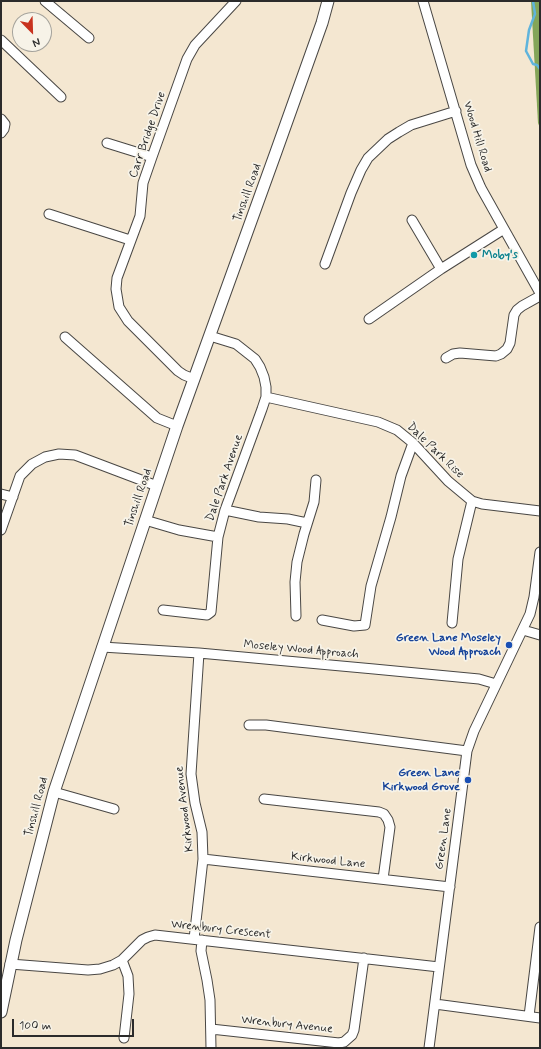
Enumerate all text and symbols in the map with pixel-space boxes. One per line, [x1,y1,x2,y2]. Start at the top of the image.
north arrow [12,12,52,52]
text: N [30,34,42,50]
street label: Carr Bridge Drive [126,90,170,180]
street label: Wood Hill Road [459,100,495,174]
street label: Tinshill Road [231,162,265,224]
place label: Moby's [482,248,518,262]
marker: Moby's [469,250,479,260]
street label: Dale Park Rise [403,420,467,482]
street label: Dale Park Avenue [203,433,247,523]
street label: Tinshill Road [122,467,156,529]
place label: Green Lane Moseley Wood Approach [396,631,501,659]
street label: Moseley Wood Approach [243,638,359,662]
marker: Green Lane Moseley Wood Approach [504,640,514,650]
street label: Kirkwood Avenue [173,765,197,853]
place label: Green Lane Kirkwood Grove [382,766,460,794]
marker: Green Lane Kirkwood Grove [463,775,473,785]
street label: Tinshill Road [22,776,52,838]
street label: Green Lane [433,807,455,871]
street label: Kirkwood Lane [290,850,366,872]
street label: Wrenbury Crescent [170,918,272,942]
scale bar [14,1011,136,1037]
street label: Wrenbury Avenue [240,1013,334,1037]
text: 100 m [19,1018,51,1034]

